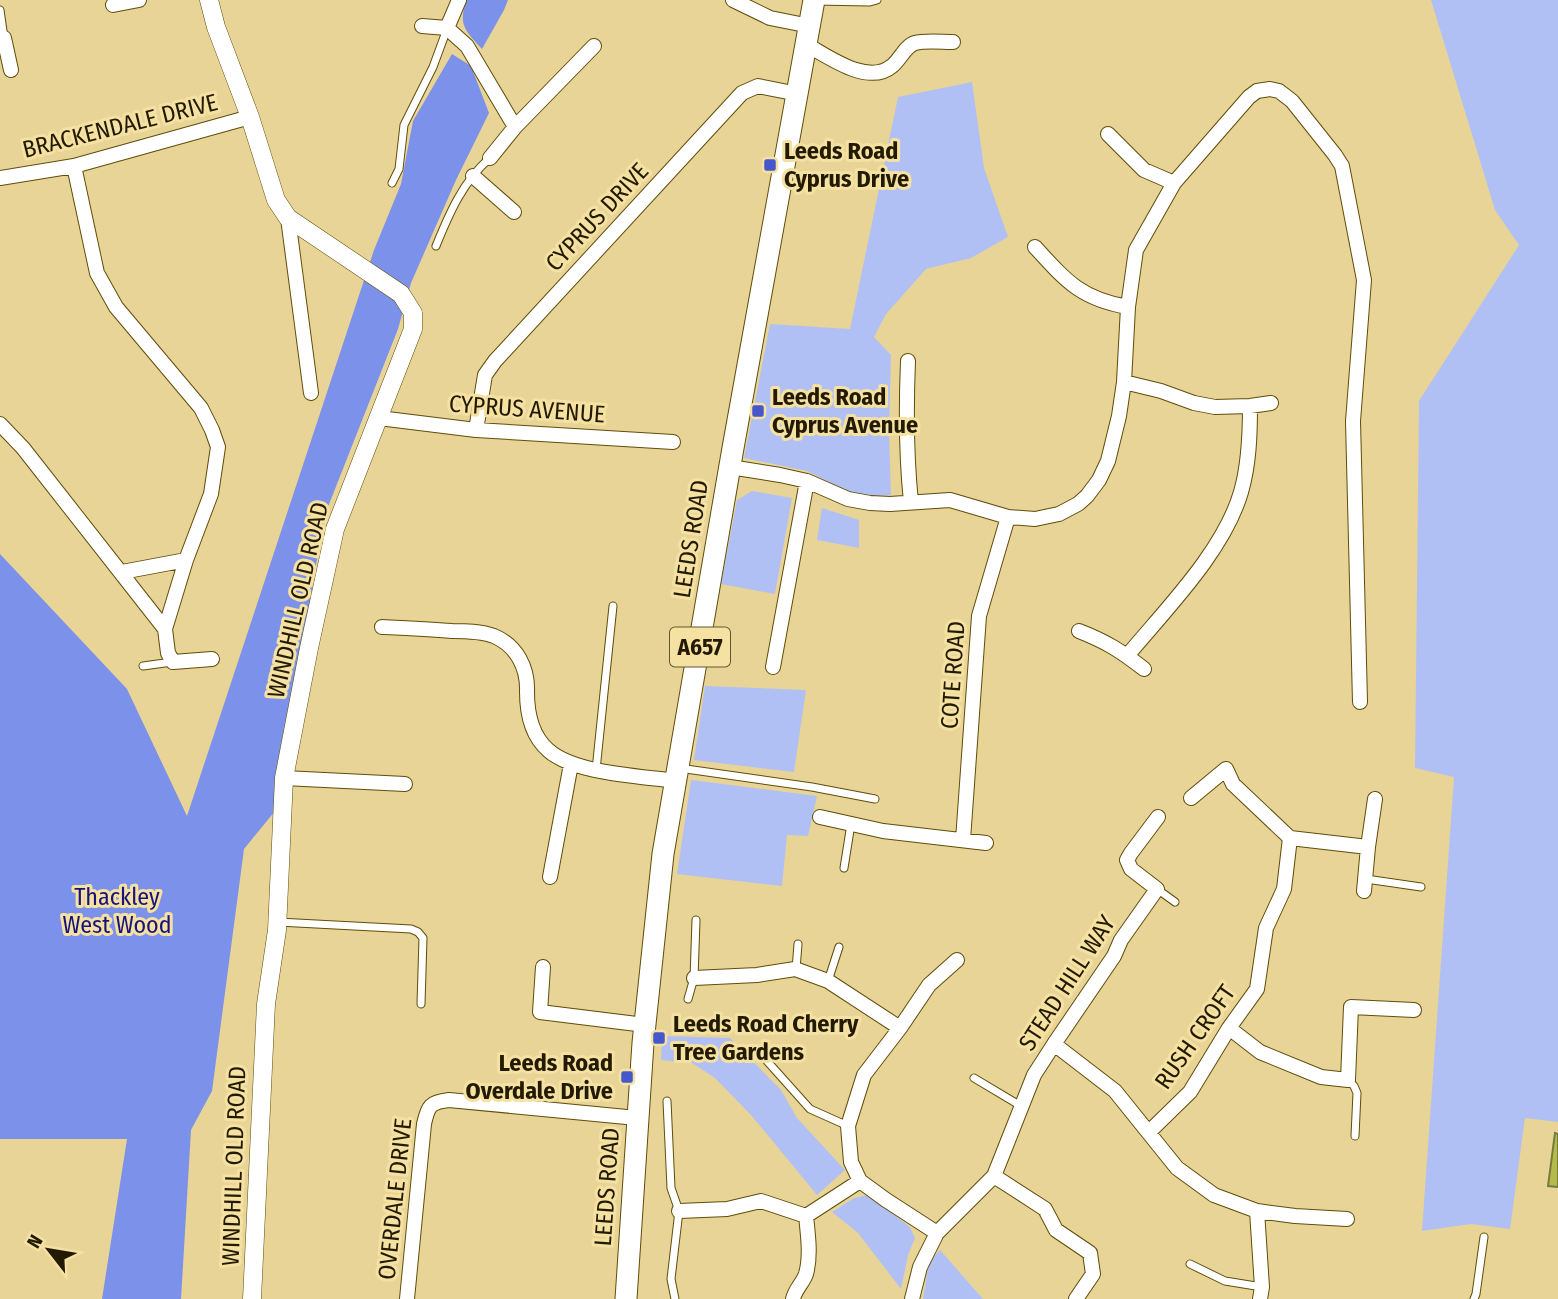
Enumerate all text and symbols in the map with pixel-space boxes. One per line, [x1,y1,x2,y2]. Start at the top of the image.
street label: BRACKENDALE DRIVE [20,88,220,164]
place label: Leeds Road Cyprus Drive [784,137,909,193]
street label: CYPRUS DRIVE [540,157,654,277]
marker: Leeds Road Cyprus Drive [762,157,778,173]
place label: Leeds Road Cyprus Avenue [772,383,918,439]
street label: CYPRUS AVENUE [448,390,606,428]
marker: Leeds Road Cyprus Avenue [750,403,766,419]
street label: LEEDS ROAD [668,478,714,600]
street label: WINDHILL OLD ROAD [262,499,334,701]
street label: COTE ROAD [935,620,971,730]
road number: A657 [670,628,730,666]
park label: Thackley West Wood [62,883,172,939]
street label: STEAD HILL WAY [1013,910,1121,1056]
street label: RUSH CROFT [1149,980,1241,1094]
place label: Leeds Road Cherry Tree Gardens [673,1010,859,1066]
marker: Leeds Road Cherry Tree Gardens [651,1030,667,1046]
place label: Leeds Road Overdale Drive [466,1049,613,1105]
street label: WINDHILL OLD ROAD [217,1066,251,1266]
marker: Leeds Road Overdale Drive [619,1069,635,1085]
street label: OVERDALE DRIVE [373,1117,417,1281]
street label: LEEDS ROAD [589,1127,625,1247]
north arrow [14,1215,84,1285]
text: N [22,1231,48,1252]

